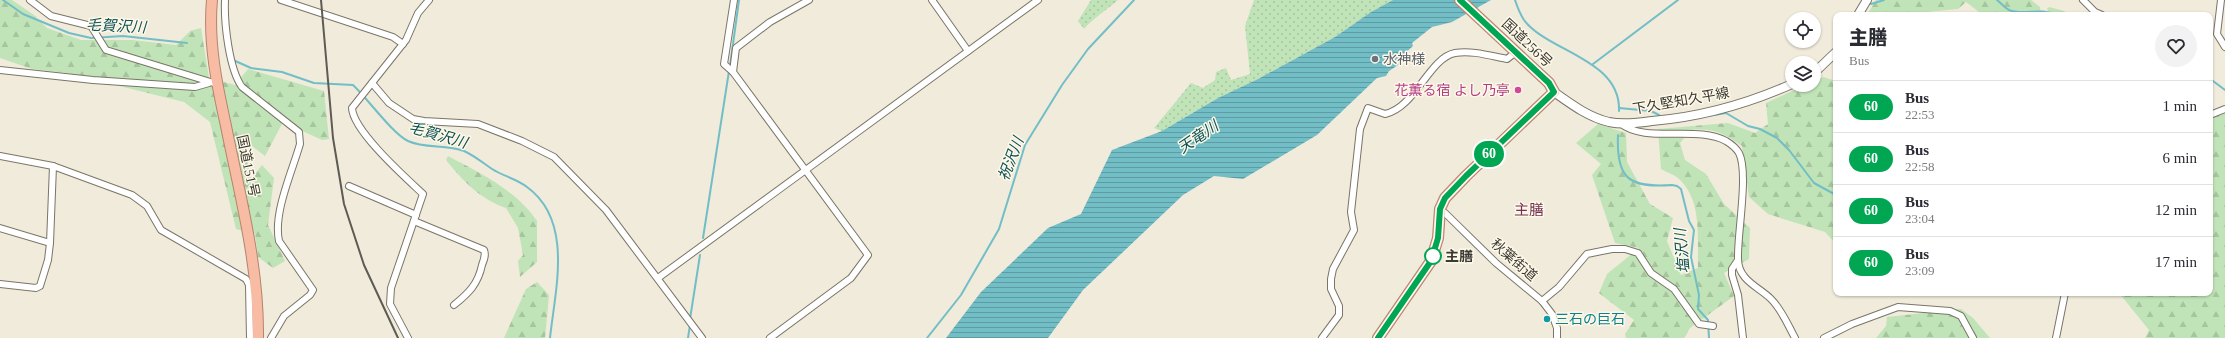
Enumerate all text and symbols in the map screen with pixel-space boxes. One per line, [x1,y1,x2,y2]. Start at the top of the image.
map controls [1785,12,1821,92]
button: locate [1785,12,1821,48]
water label: 毛賀沢川 [86,16,148,36]
street label: 国道256号 [1499,16,1555,70]
button: heart [2155,25,2197,67]
text: 主膳 [1849,27,1887,48]
place label: 水神様 [1383,52,1425,67]
text: Bus [1849,53,1869,68]
marker: 水神様 [1370,54,1380,64]
button: layers [1785,56,1821,92]
place label: 花薫る宿 よし乃亭 [1395,83,1510,98]
marker: 花薫る宿 よし乃亭 [1513,85,1523,95]
street label: 下久堅知久平線 [1631,85,1731,117]
text: Bus [1905,90,1929,106]
text: 1 min [2162,98,2197,114]
text: 60 [1864,99,1878,114]
text: 22:53 [1905,107,1935,122]
water label: 天竜川 [1175,117,1223,156]
water label: 毛賀沢川 [407,119,471,152]
water label: 祝沢川 [995,133,1027,183]
street label: 国道151号 [234,134,262,198]
line badge: 60 [1471,141,1507,167]
text: Bus [1905,142,1929,158]
text: 60 [1482,146,1496,161]
text: 6 min [2162,150,2197,166]
text: 60 [1864,151,1878,166]
text: 22:58 [1905,159,1935,174]
text: Bus [1905,194,1929,210]
district label: 主膳 [1514,202,1544,218]
text: 12 min [2155,202,2197,218]
text: 60 [1864,203,1878,218]
text: 23:04 [1905,211,1935,226]
water label: 塩沢川 [1672,226,1692,274]
street label: 秋葉街道 [1488,236,1540,284]
text: Bus [1905,246,1929,262]
marker: 主膳 [1424,247,1442,265]
place label: 主膳 [1445,249,1473,264]
text: 17 min [2155,254,2197,270]
text: 60 [1864,255,1878,270]
text: 23:09 [1905,263,1935,278]
place label: 三石の巨石 [1555,312,1625,327]
marker: 三石の巨石 [1542,314,1552,324]

